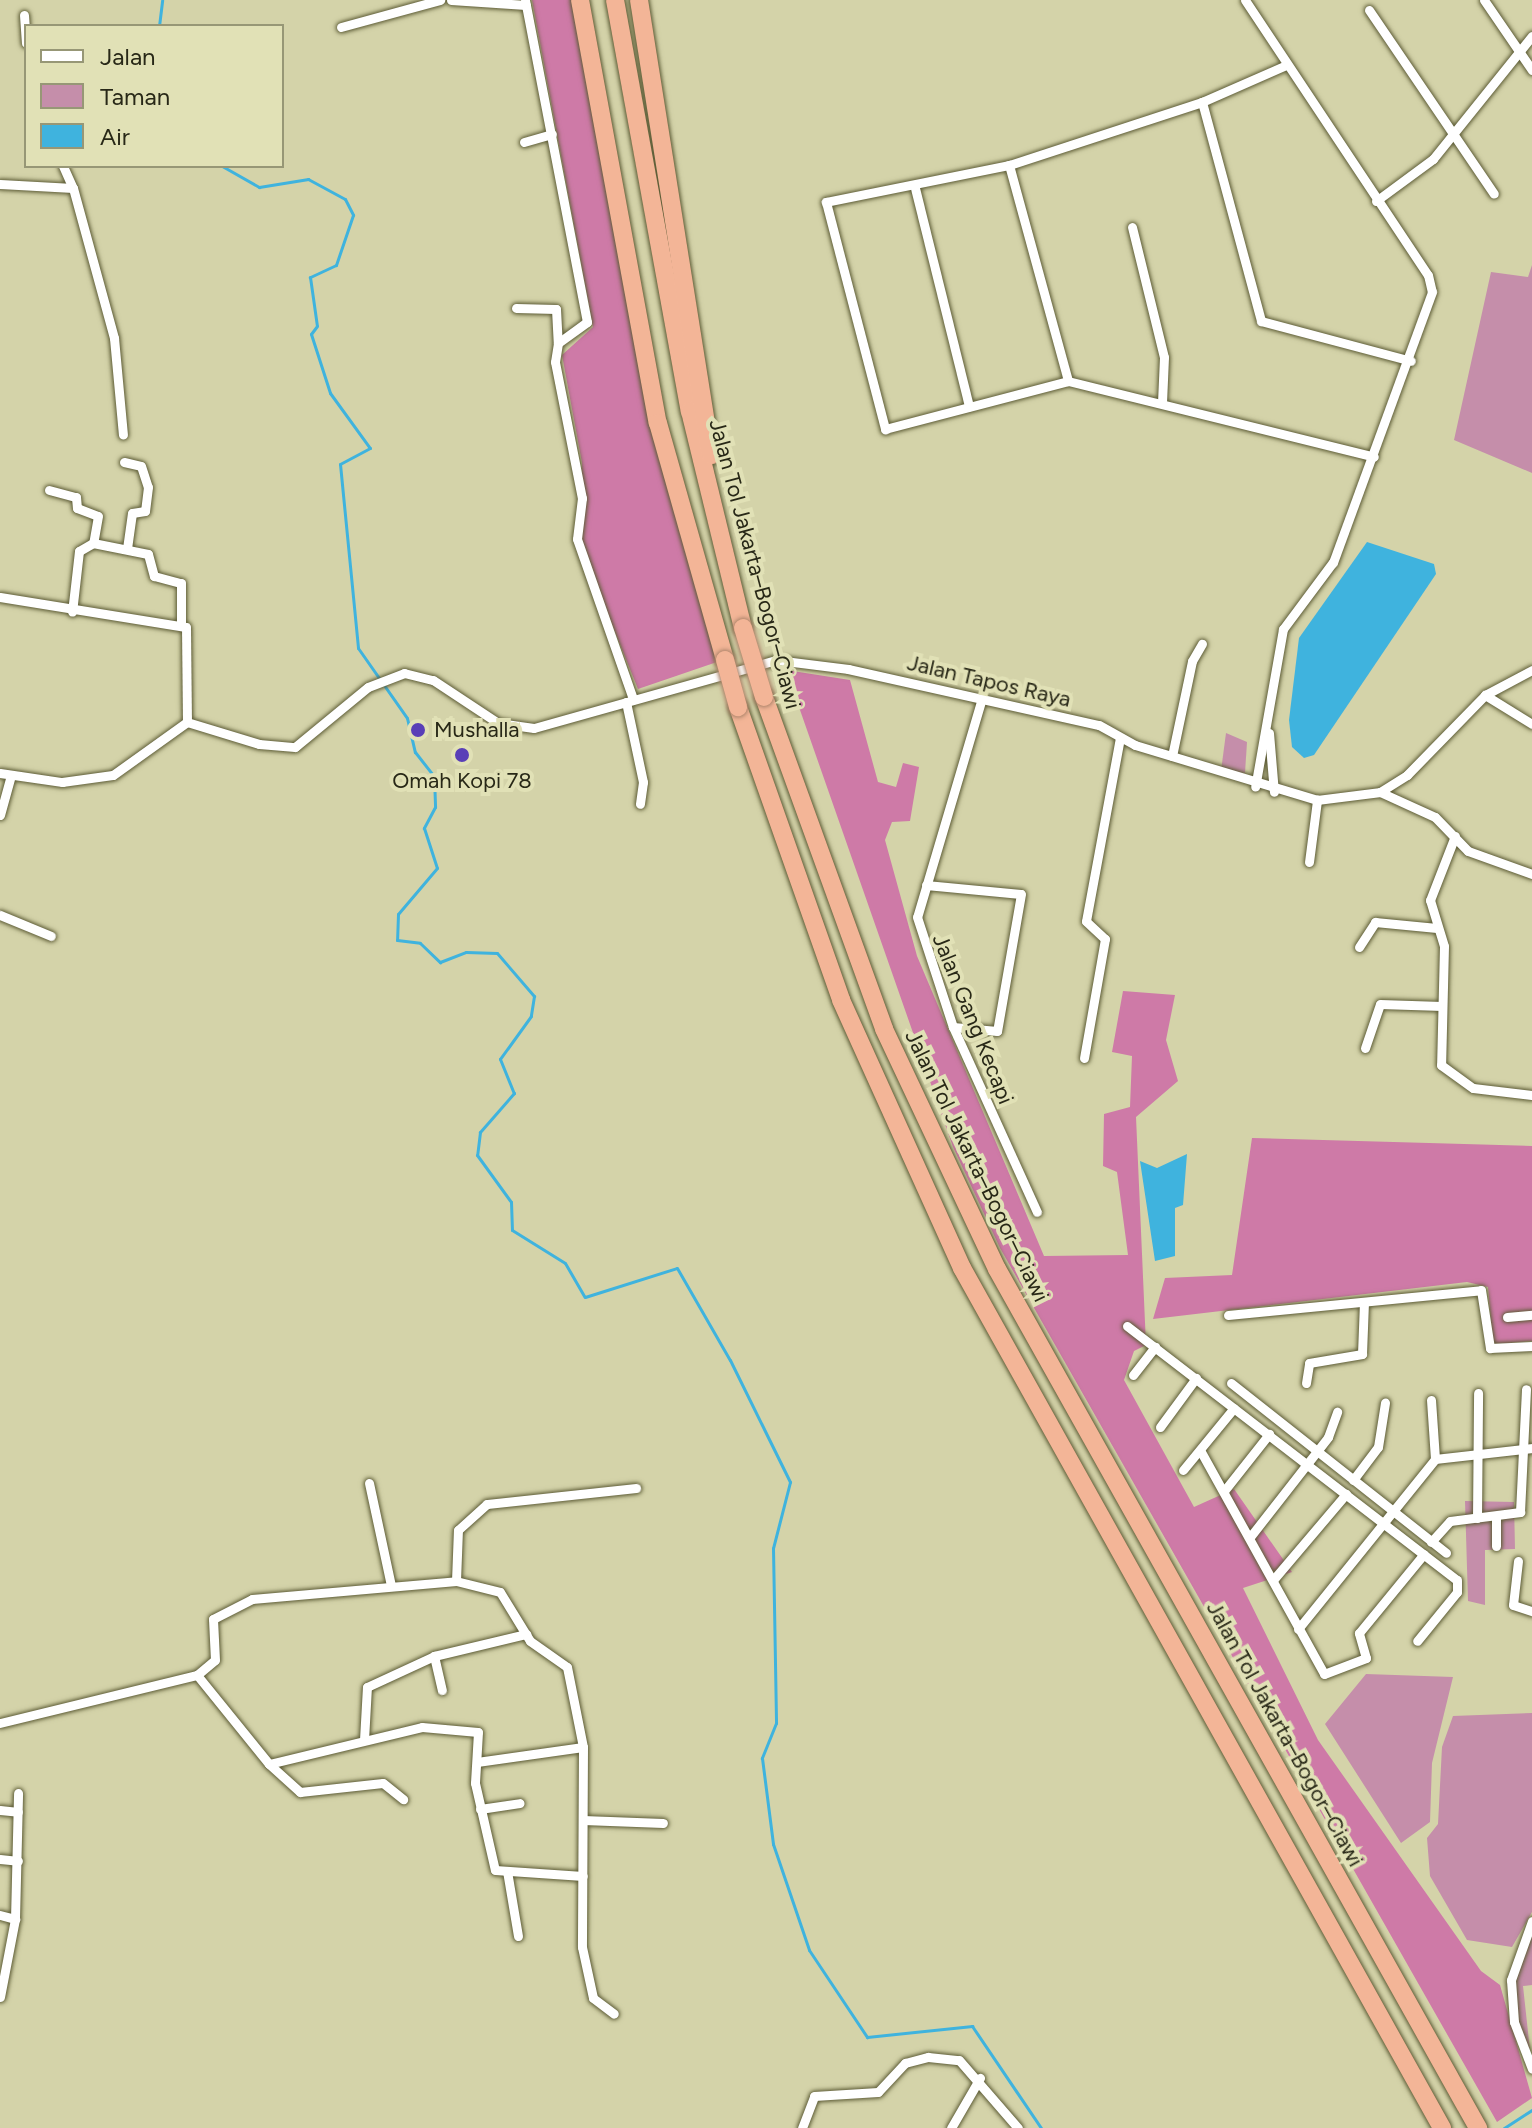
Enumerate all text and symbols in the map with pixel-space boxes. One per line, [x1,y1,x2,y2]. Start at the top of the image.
legend [24,24,284,168]
text: Jalan [100,42,156,71]
text: Taman [100,82,170,111]
text: Air [100,122,130,151]
street label: Jalan Tol Jakarta–Bogor–Ciawi [704,416,806,712]
street label: Jalan Tapos Raya [905,649,1073,713]
place label: Mushalla [434,717,520,743]
marker: Mushalla [409,721,427,739]
marker: Omah Kopi 78 [453,746,471,764]
place label: Omah Kopi 78 [392,768,532,794]
street label: Jalan Gang Kecapi [927,930,1019,1108]
street label: Jalan Tol Jakarta–Bogor–Ciawi [900,1026,1054,1306]
street label: Jalan Tol Jakarta–Bogor–Ciawi [1201,1597,1369,1871]

